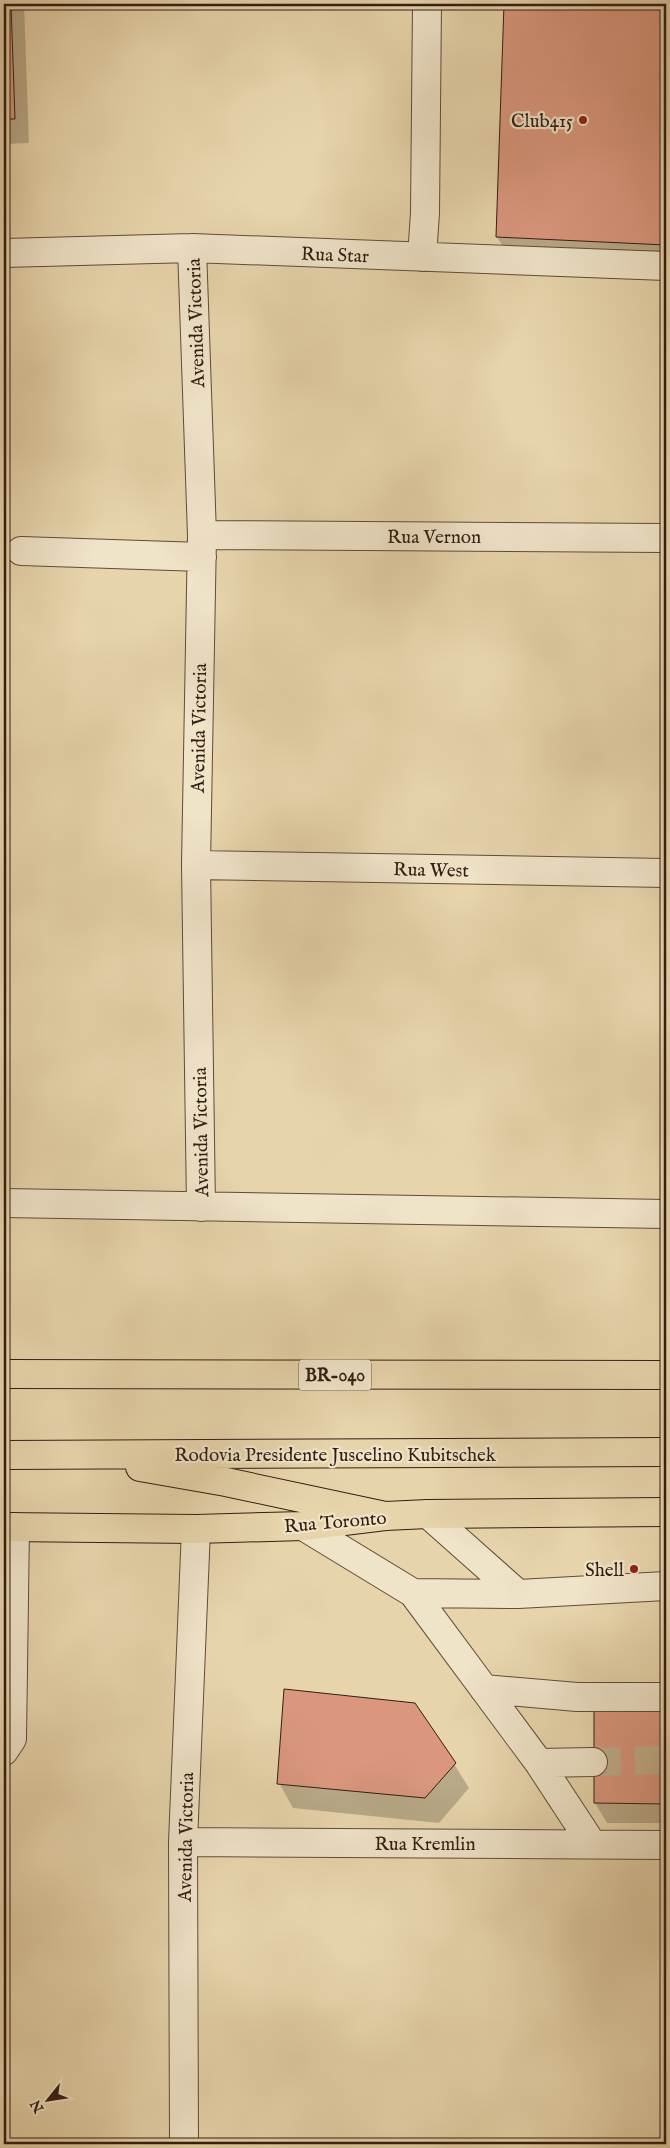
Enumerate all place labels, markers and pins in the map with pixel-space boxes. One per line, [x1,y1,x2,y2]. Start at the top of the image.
place label: Club415 [511,110,573,134]
marker: Club415 [577,114,589,126]
place label: Shell [585,1559,625,1583]
marker: Shell [628,1563,640,1575]

